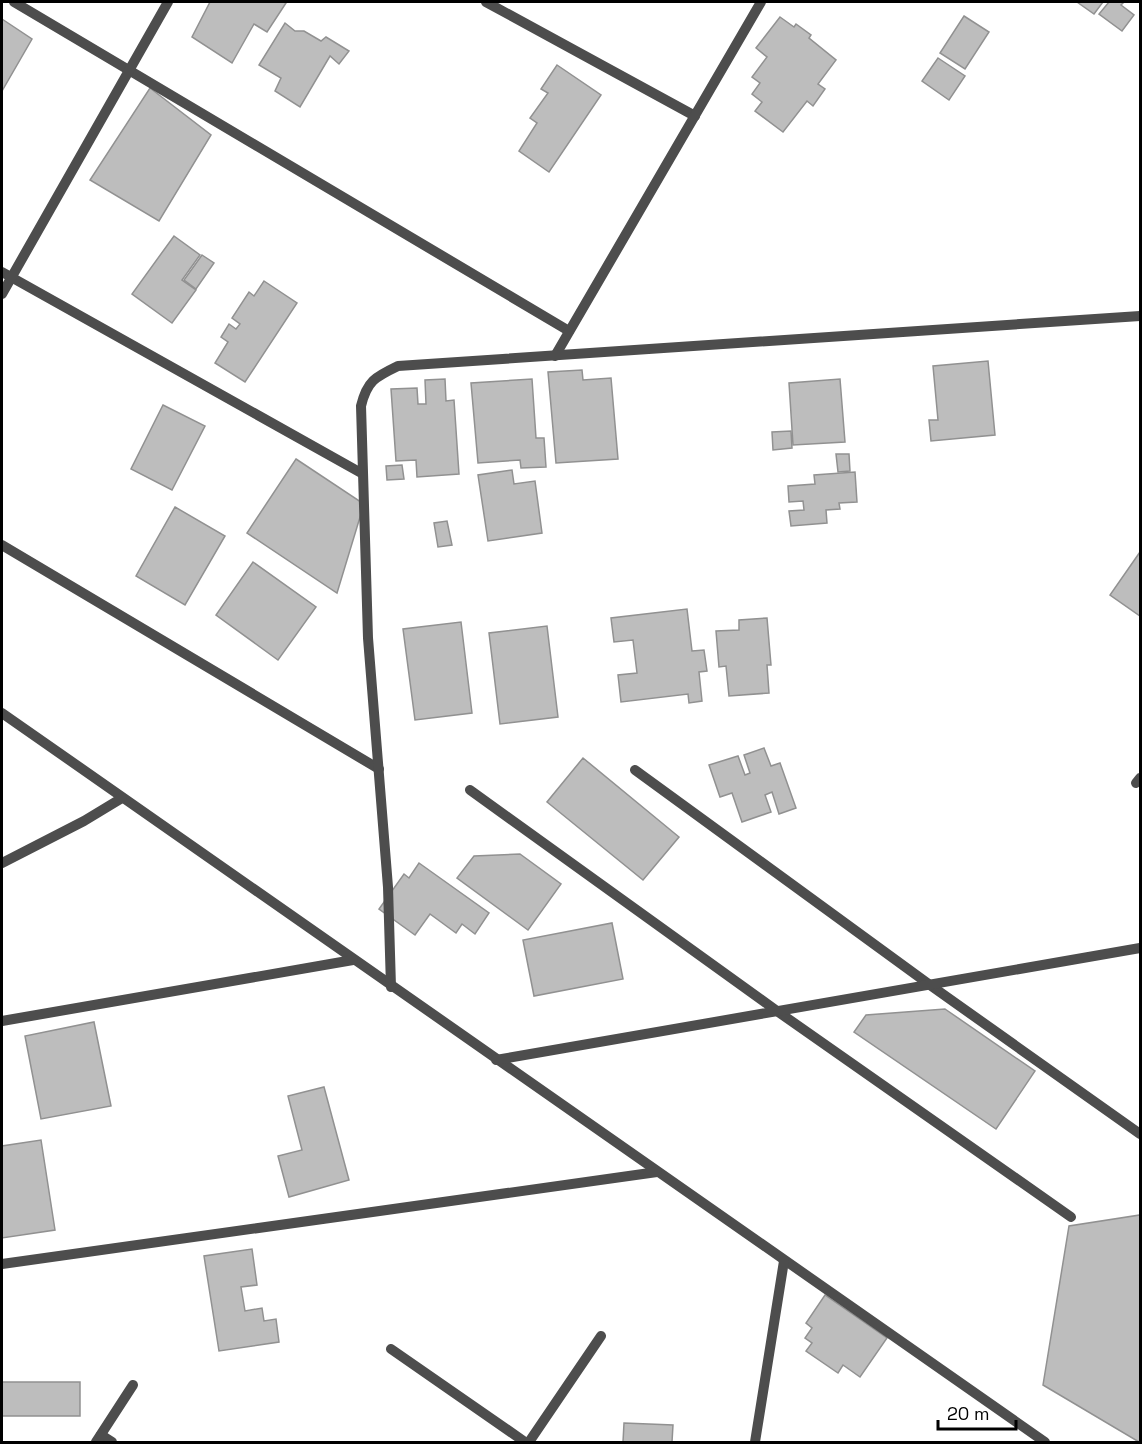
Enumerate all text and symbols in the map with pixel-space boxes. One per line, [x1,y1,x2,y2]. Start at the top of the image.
scale bar [938,1393,1016,1431]
text: 20 m [947,1402,990,1425]

